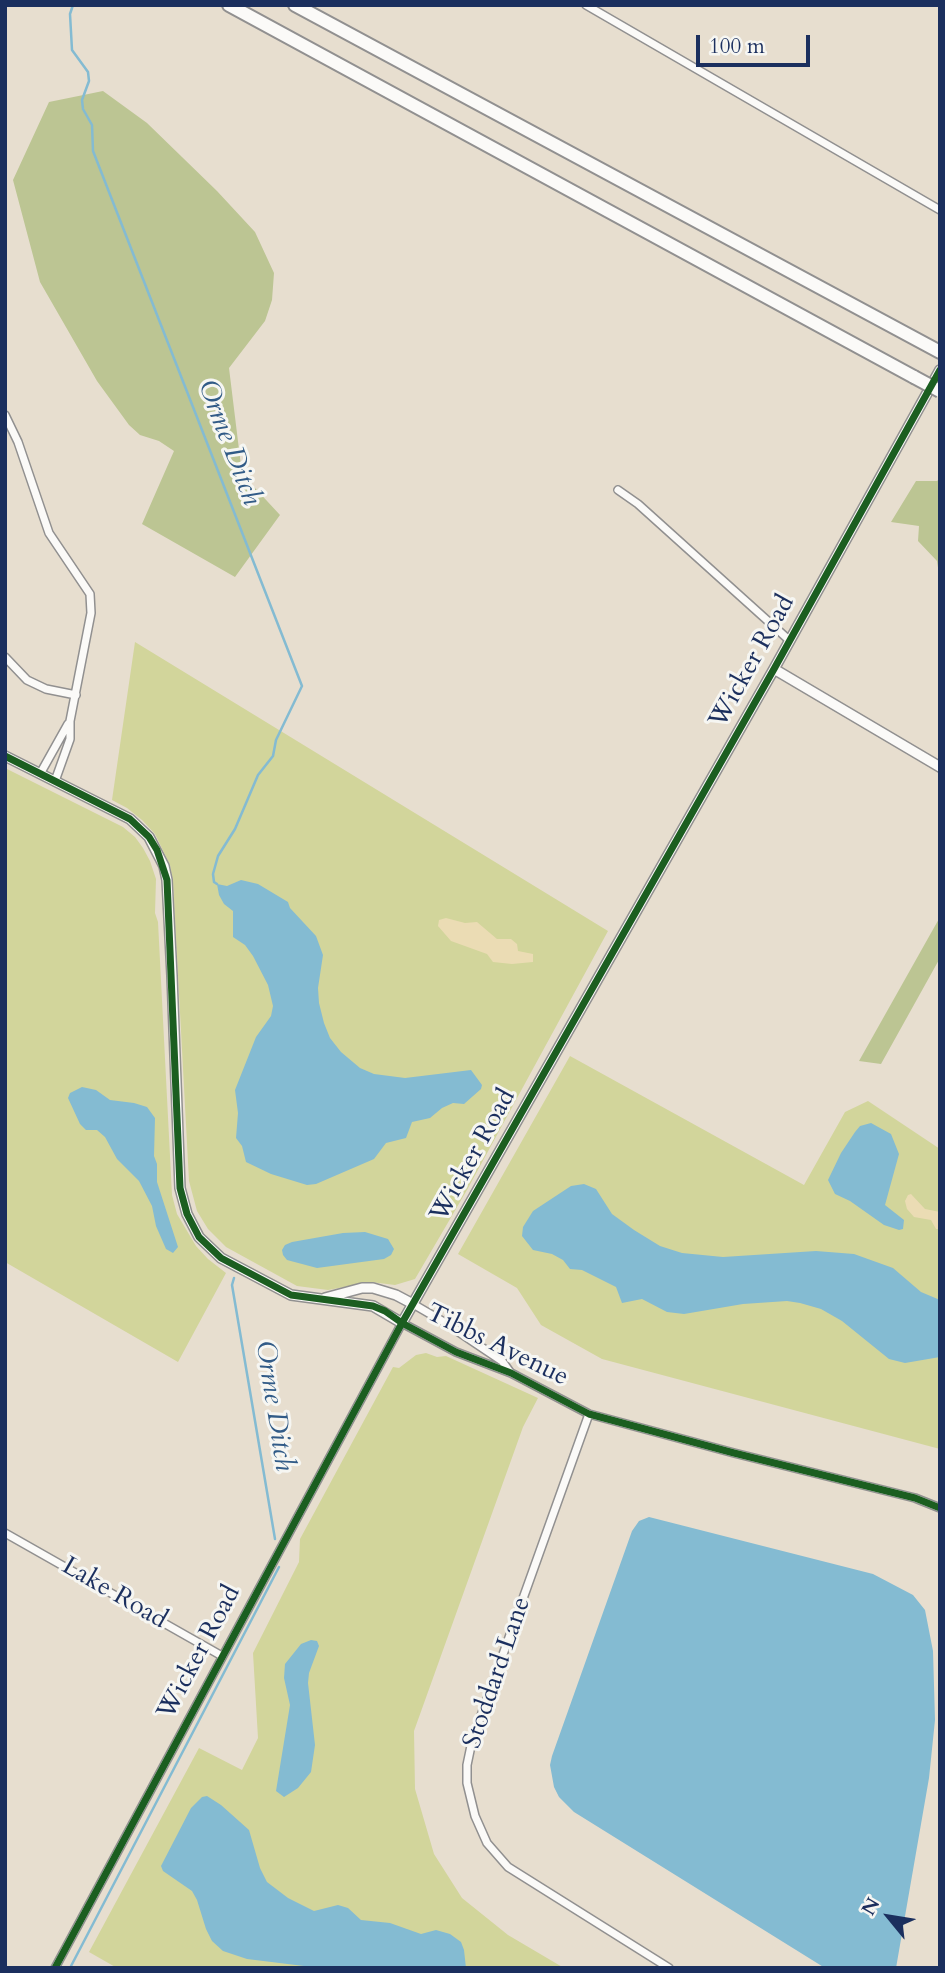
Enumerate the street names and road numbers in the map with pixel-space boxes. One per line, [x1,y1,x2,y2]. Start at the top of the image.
street label: Wicker Road [704,590,802,734]
street label: Wicker Road [425,1084,523,1228]
street label: Tibbs Avenue [421,1298,573,1394]
street label: Lake Road [56,1551,172,1637]
street label: Wicker Road [152,1581,248,1725]
street label: Stoddard Lane [458,1593,538,1753]

